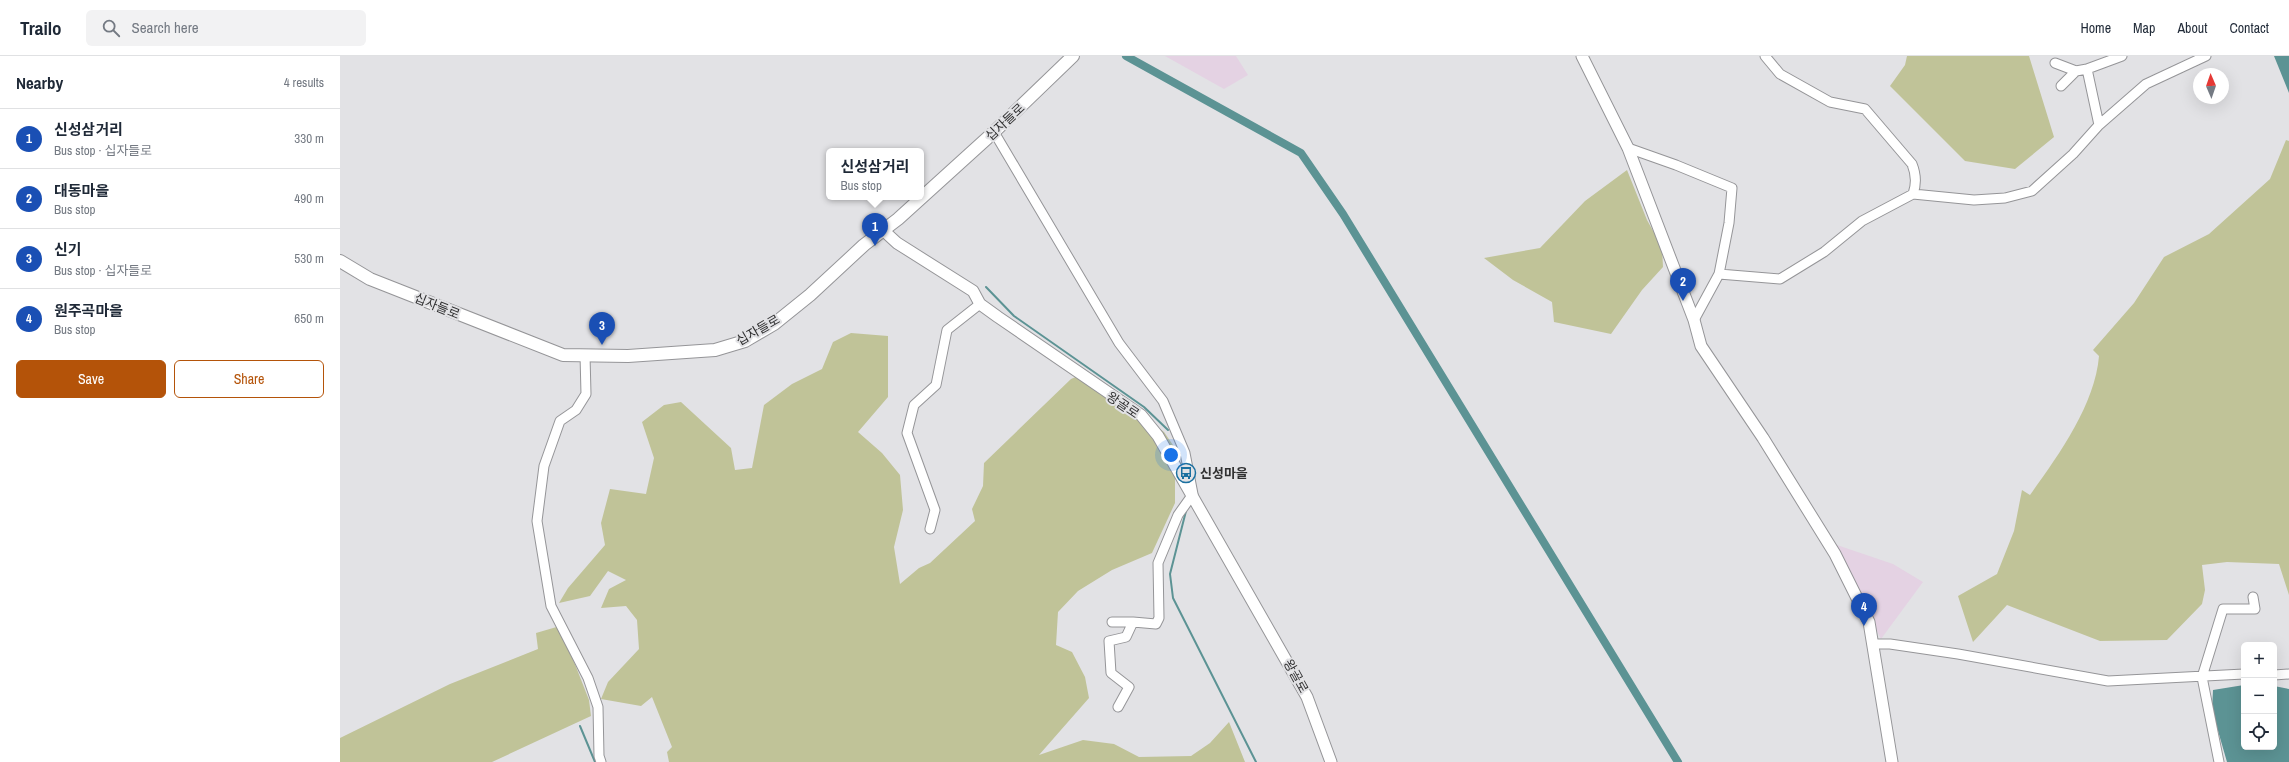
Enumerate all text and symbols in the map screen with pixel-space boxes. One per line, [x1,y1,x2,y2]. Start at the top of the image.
search box [86,10,366,46]
text: Trailo [20,15,62,41]
icon: search [100,17,122,39]
text: Search here [132,17,199,38]
text: Home [2080,19,2111,37]
text: Map [2133,19,2155,37]
text: About [2177,19,2207,37]
text: Contact [2229,19,2269,37]
north arrow [2193,68,2229,104]
text: Nearby [16,71,63,94]
text: 4 results [284,74,324,91]
street label: 십자들로 [982,99,1028,145]
text: 신성삼거리 [54,119,123,140]
text: 1 [26,130,32,147]
text: 330 m [294,130,324,147]
text: Bus stop · 십자들로 [54,142,152,159]
popup [826,148,924,200]
text: 신성삼거리 [840,156,910,177]
text: Bus stop [840,177,882,194]
text: 대동마을 [54,180,109,201]
text: 2 [26,190,32,207]
text: 490 m [294,190,324,207]
text: Bus stop [54,201,95,218]
pin: 1 [862,213,888,246]
text: 신기 [54,239,82,260]
text: 3 [26,250,32,267]
text: 530 m [294,250,324,267]
text: Bus stop · 십자들로 [54,262,152,279]
pin: 2 [1670,268,1696,301]
street label: 십자들로 [412,289,462,323]
text: 원주곡마을 [54,300,123,321]
text: 4 [26,310,32,327]
text: 650 m [294,310,324,327]
street label: 십자들로 [733,311,783,349]
pin: 3 [589,312,615,345]
text: Bus stop [54,321,95,338]
button: Save [16,360,166,398]
button: Share [174,360,324,398]
street label: 왕골로 [1103,388,1143,422]
your location [1161,445,1181,465]
bus stop icon: 신성마을 [1175,462,1197,484]
place label: 신성마을 [1200,465,1248,482]
pin: 4 [1851,593,1877,626]
map controls [2241,642,2277,750]
button: + [2241,642,2277,678]
street label: 왕골로 [1280,656,1312,696]
button: − [2241,678,2277,714]
button: locate [2241,714,2277,750]

